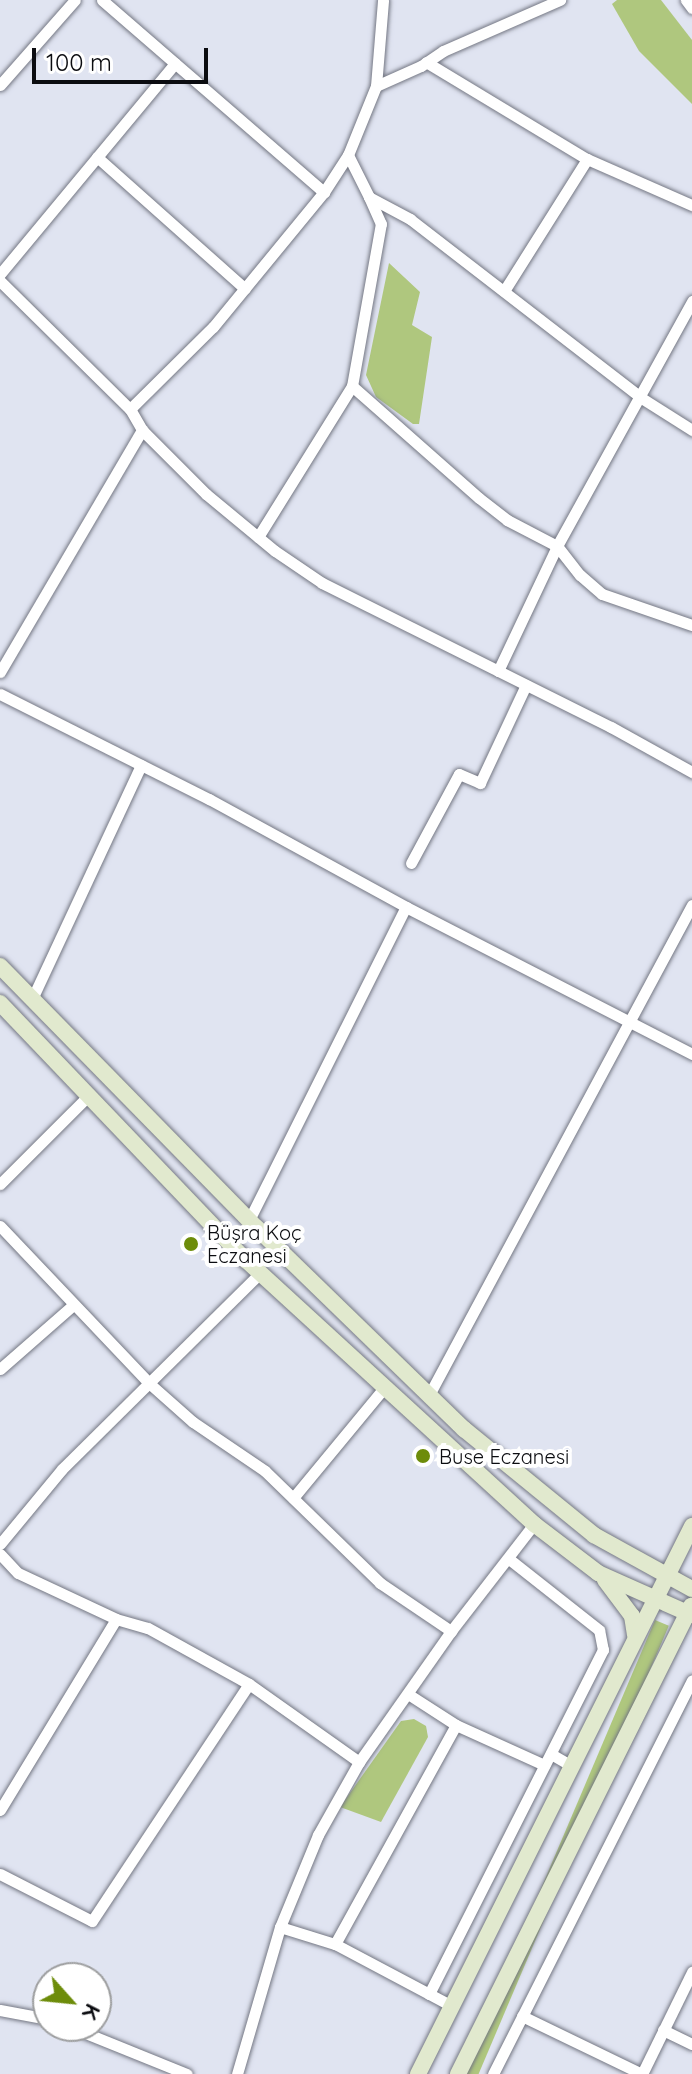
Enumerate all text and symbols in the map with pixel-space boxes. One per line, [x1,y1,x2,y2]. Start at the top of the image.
scale bar [36,32,212,82]
text: 100 m [46,47,112,77]
place label: Büşra Koç Eczanesi [207,1220,301,1267]
marker: Büşra Koç Eczanesi [182,1235,200,1253]
place label: Buse Eczanesi [439,1444,569,1468]
marker: Buse Eczanesi [414,1447,432,1465]
north arrow [32,1962,112,2042]
text: K [76,1999,107,2025]

